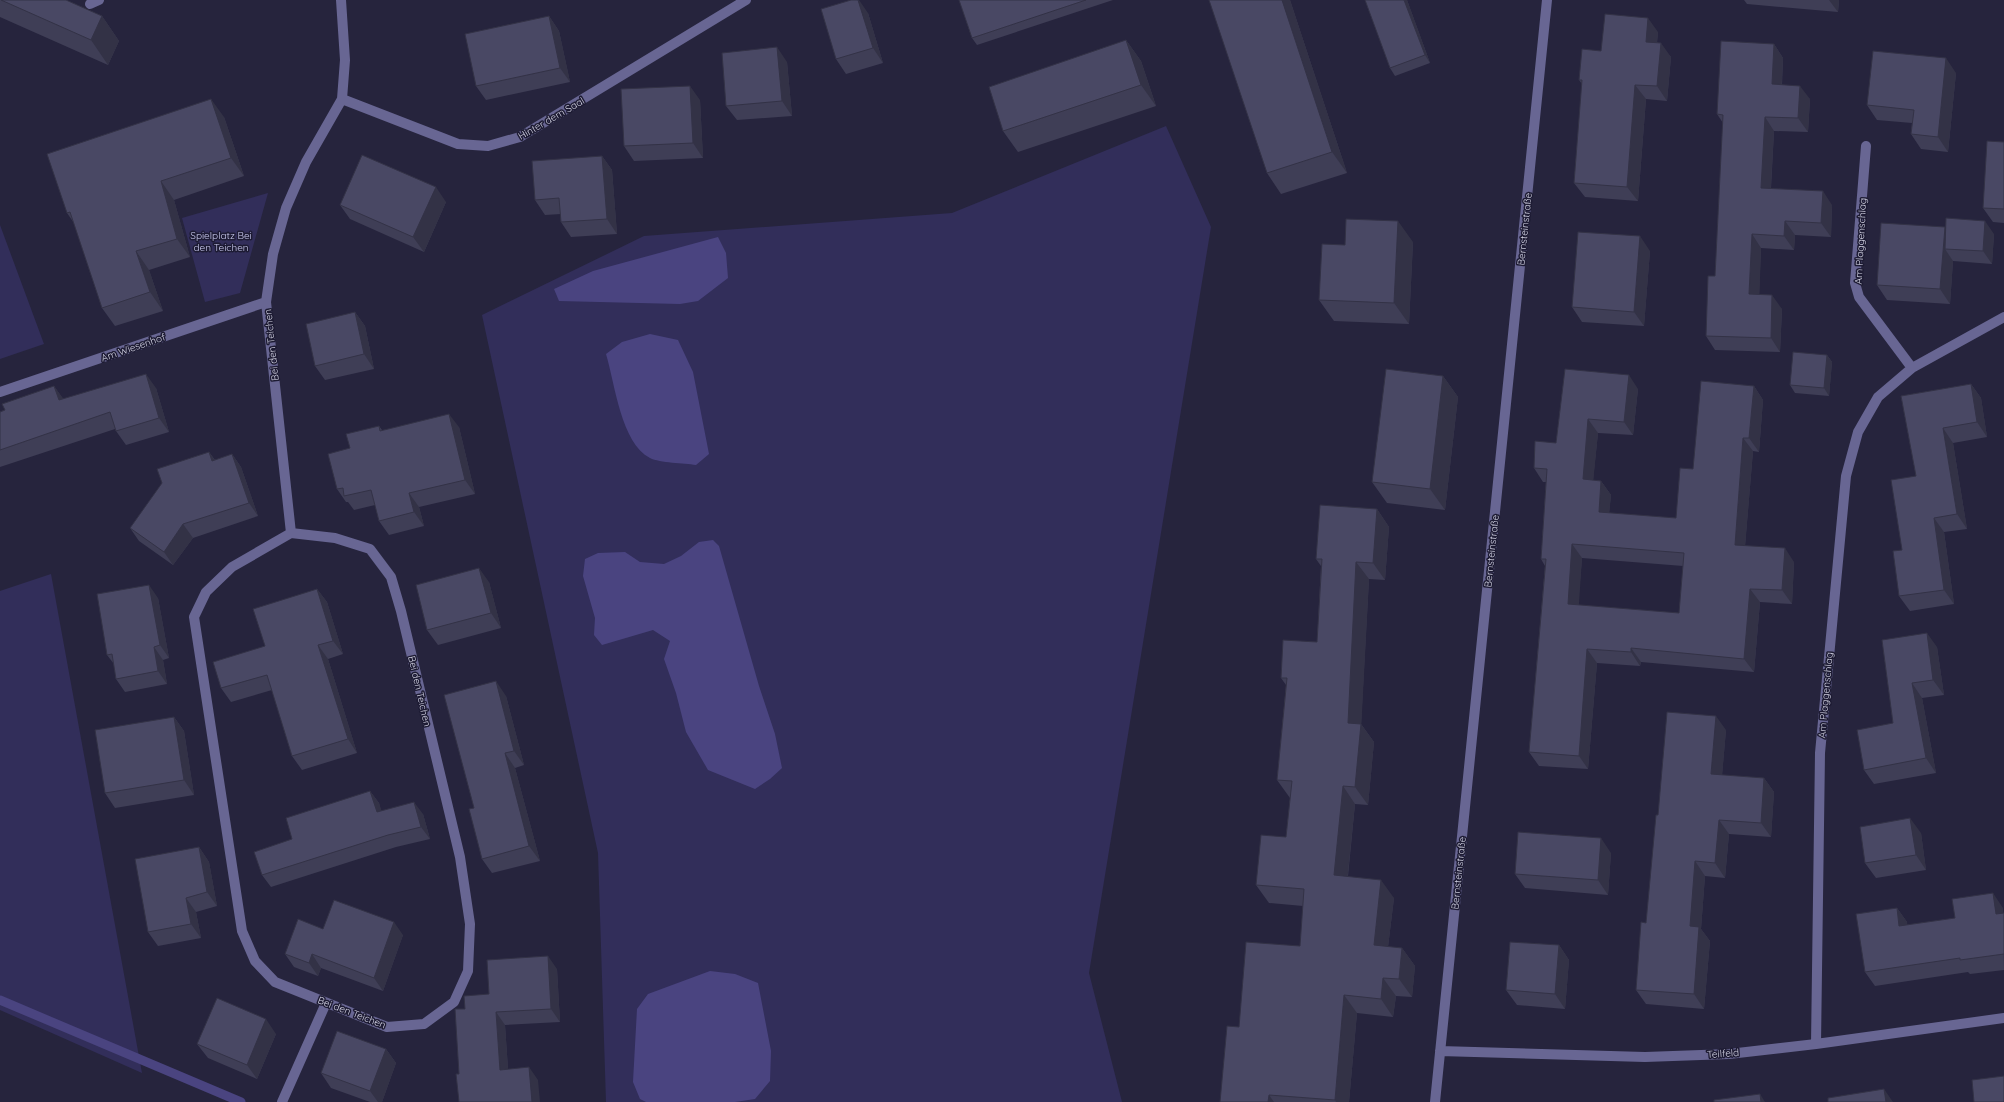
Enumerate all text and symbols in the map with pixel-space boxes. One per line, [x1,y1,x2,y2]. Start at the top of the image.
street label: Hinter dem Saal [516,94,587,143]
street label: Bernsteinstraße [1514,192,1535,266]
street label: Am Plaggenschlag [1852,197,1869,285]
park label: Spielplatz Bei den Teichen [190,229,252,254]
street label: Bei den Teichen [261,308,282,382]
street label: Am Wiesenhof [99,330,167,365]
street label: Bernsteinstraße [1481,514,1502,588]
street label: Am Plaggenschlag [1815,651,1836,739]
street label: Bei den Teichen [405,654,434,728]
street label: Bernsteinstraße [1448,836,1469,910]
street label: Bei den Teichen [316,993,388,1031]
street label: Teilfeld [1707,1046,1739,1061]

